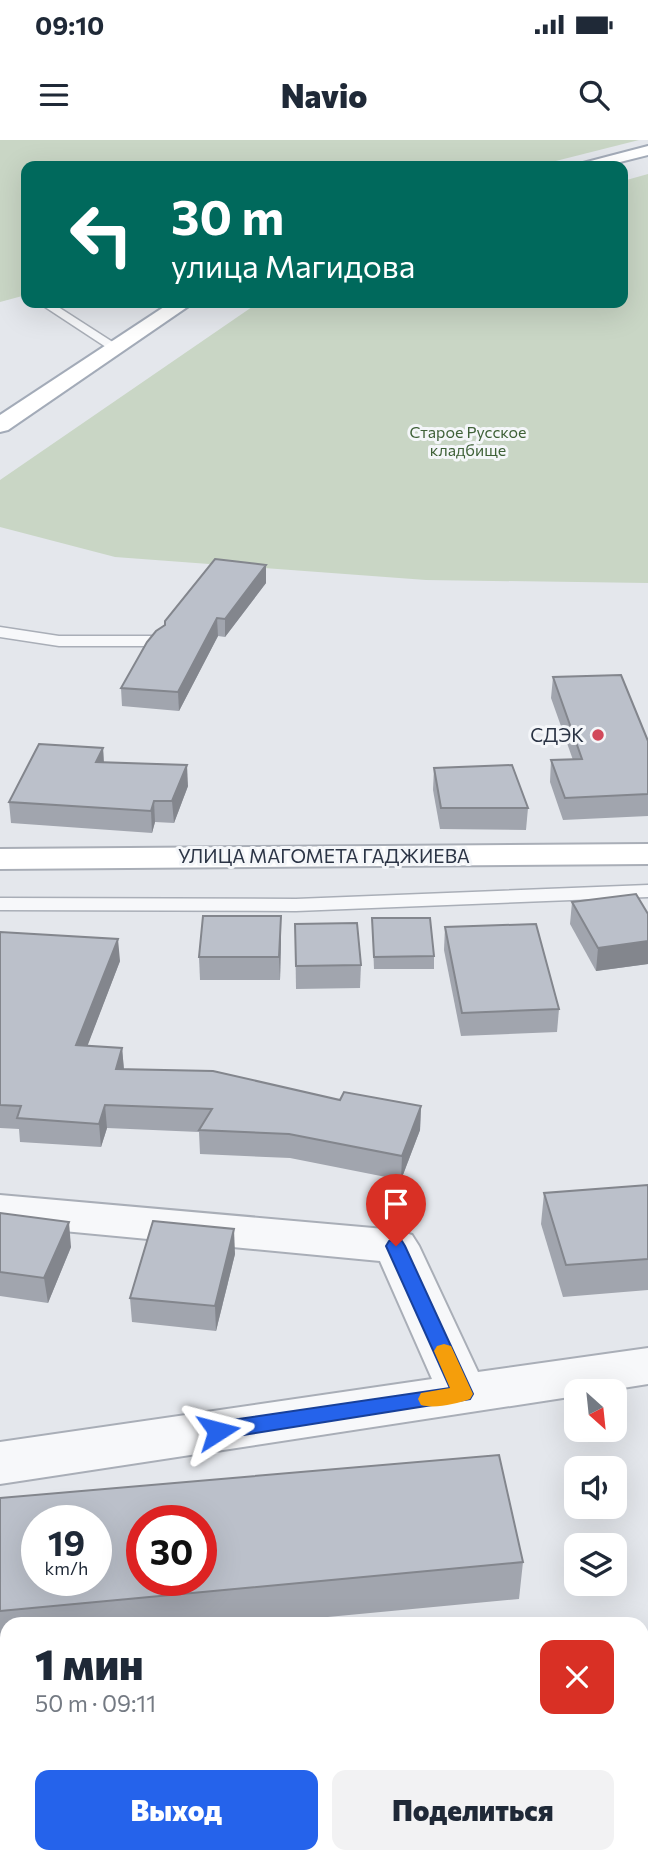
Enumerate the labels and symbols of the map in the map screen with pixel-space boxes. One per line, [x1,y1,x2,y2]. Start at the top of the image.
park label: Старое Русское кладбище [409,422,527,459]
place label: СДЭК [530,723,584,746]
marker: СДЭК [590,727,606,743]
street label: УЛИЦА МАГОМЕТА ГАДЖИЕВА [178,844,470,867]
pin [366,1174,426,1246]
north arrow [564,1379,626,1442]
position arrow [181,1394,255,1468]
speed limit sign: 30 [126,1505,217,1596]

